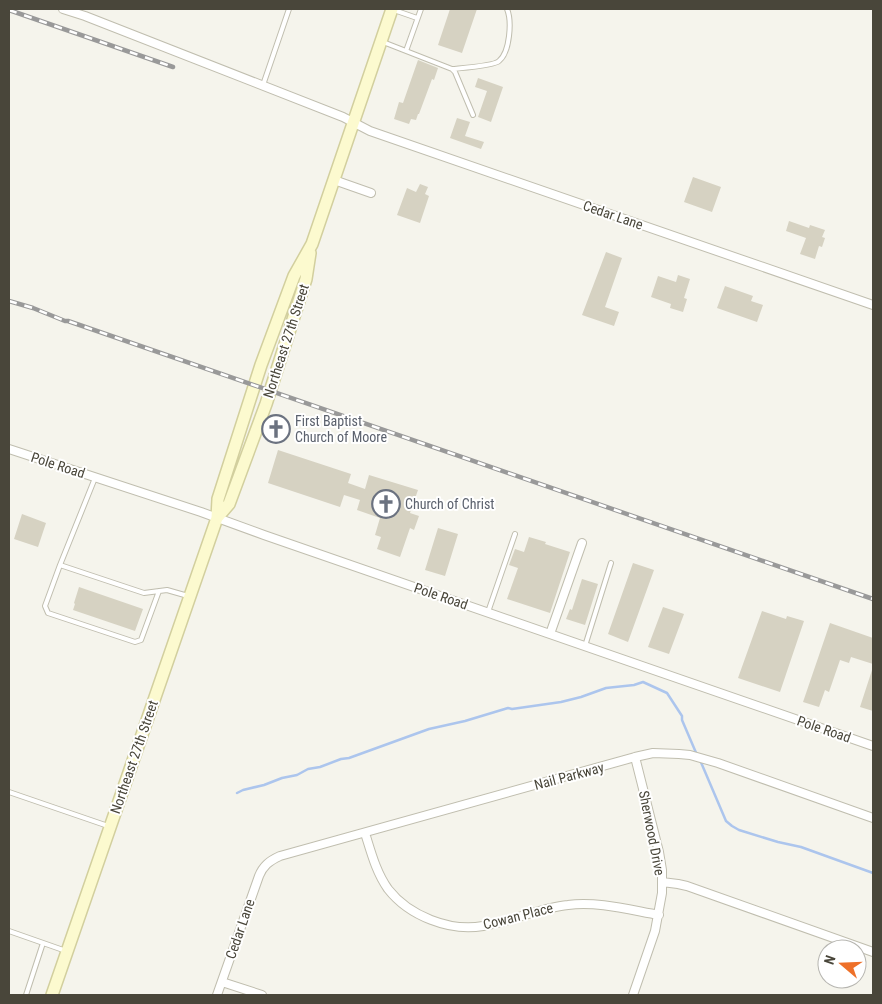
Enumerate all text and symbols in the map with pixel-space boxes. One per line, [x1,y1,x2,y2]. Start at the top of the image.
street label: Cedar Lane [581,197,645,233]
street label: Northeast 27th Street [260,282,312,400]
place label: First Baptist Church of Moore [295,413,387,445]
church icon: First Baptist Church of Moore [261,414,291,444]
street label: Pole Road [29,449,87,481]
church icon: Church of Christ [371,489,401,519]
place label: Church of Christ [405,496,494,512]
street label: Pole Road [412,579,470,613]
street label: Northeast 27th Street [107,698,161,816]
street label: Pole Road [795,712,853,746]
street label: Nail Parkway [532,759,606,793]
street label: Sherwood Drive [636,789,668,877]
street label: Cedar Lane [222,897,258,961]
street label: Cowan Place [481,899,555,932]
north arrow [817,939,867,989]
text: N [821,953,839,966]

